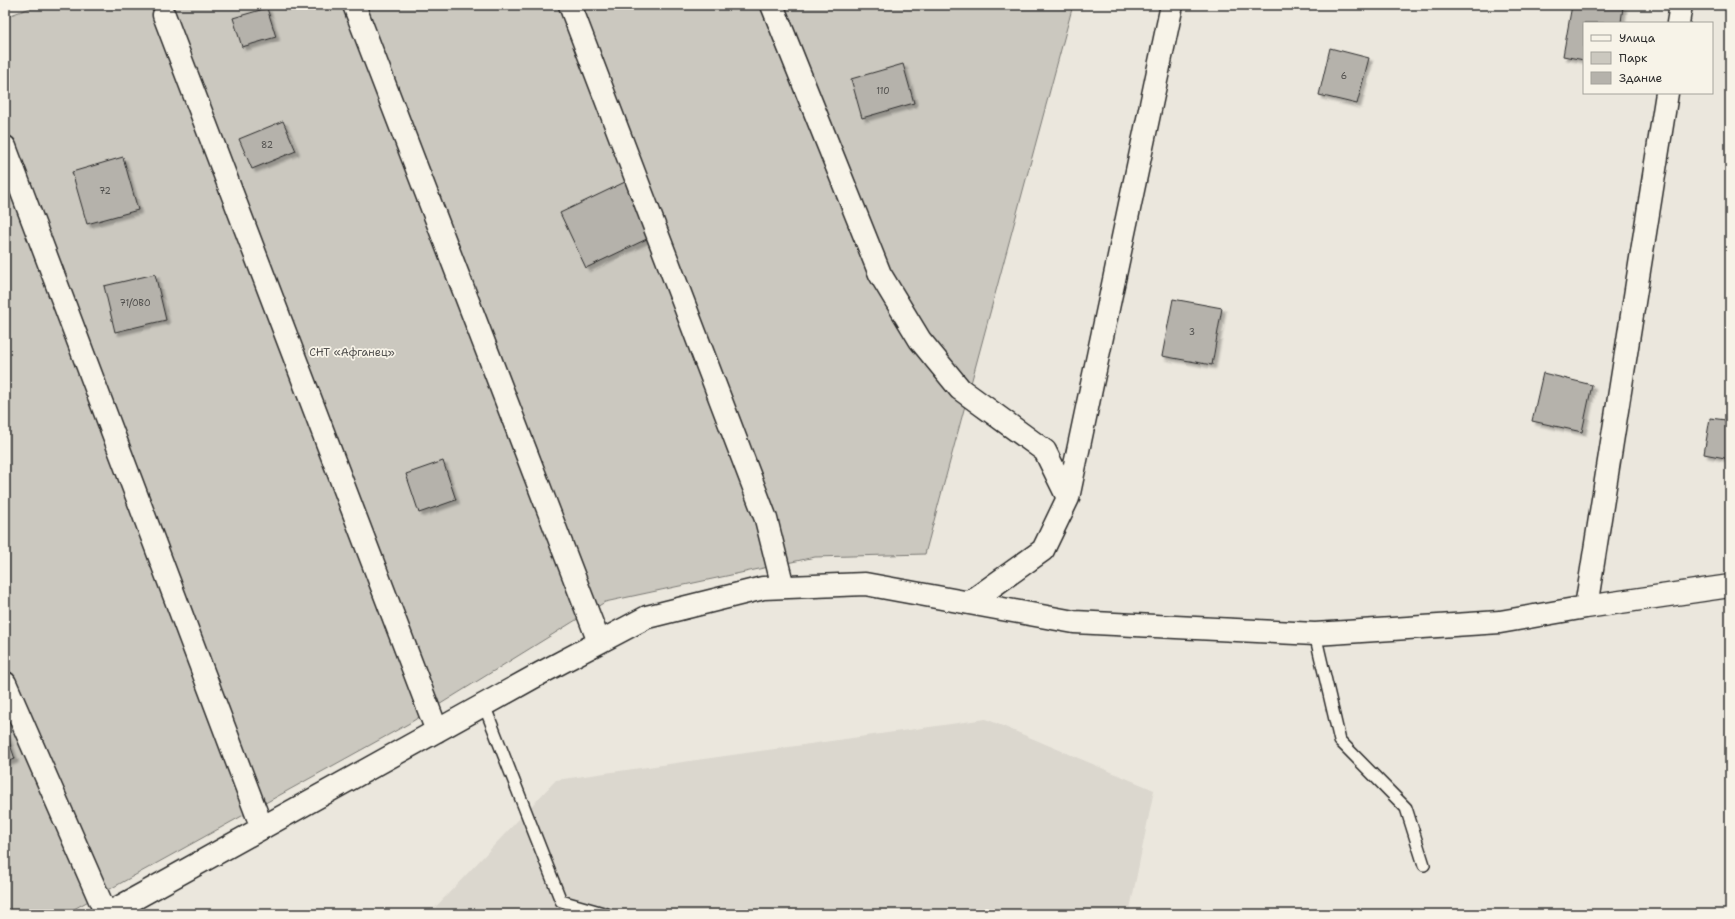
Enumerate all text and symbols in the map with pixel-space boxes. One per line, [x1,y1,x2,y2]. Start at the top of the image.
legend [1583,22,1713,94]
text: Улица [1619,30,1656,46]
text: Парк [1619,50,1648,66]
house number: 6 [1341,70,1347,82]
text: Здание [1619,70,1663,86]
house number: 110 [876,85,890,97]
house number: 82 [261,139,273,151]
house number: 72 [99,185,111,197]
house number: 71/ОВО [120,297,150,309]
house number: 3 [1189,326,1195,338]
park label: СНТ «Афганец» [309,345,395,360]

